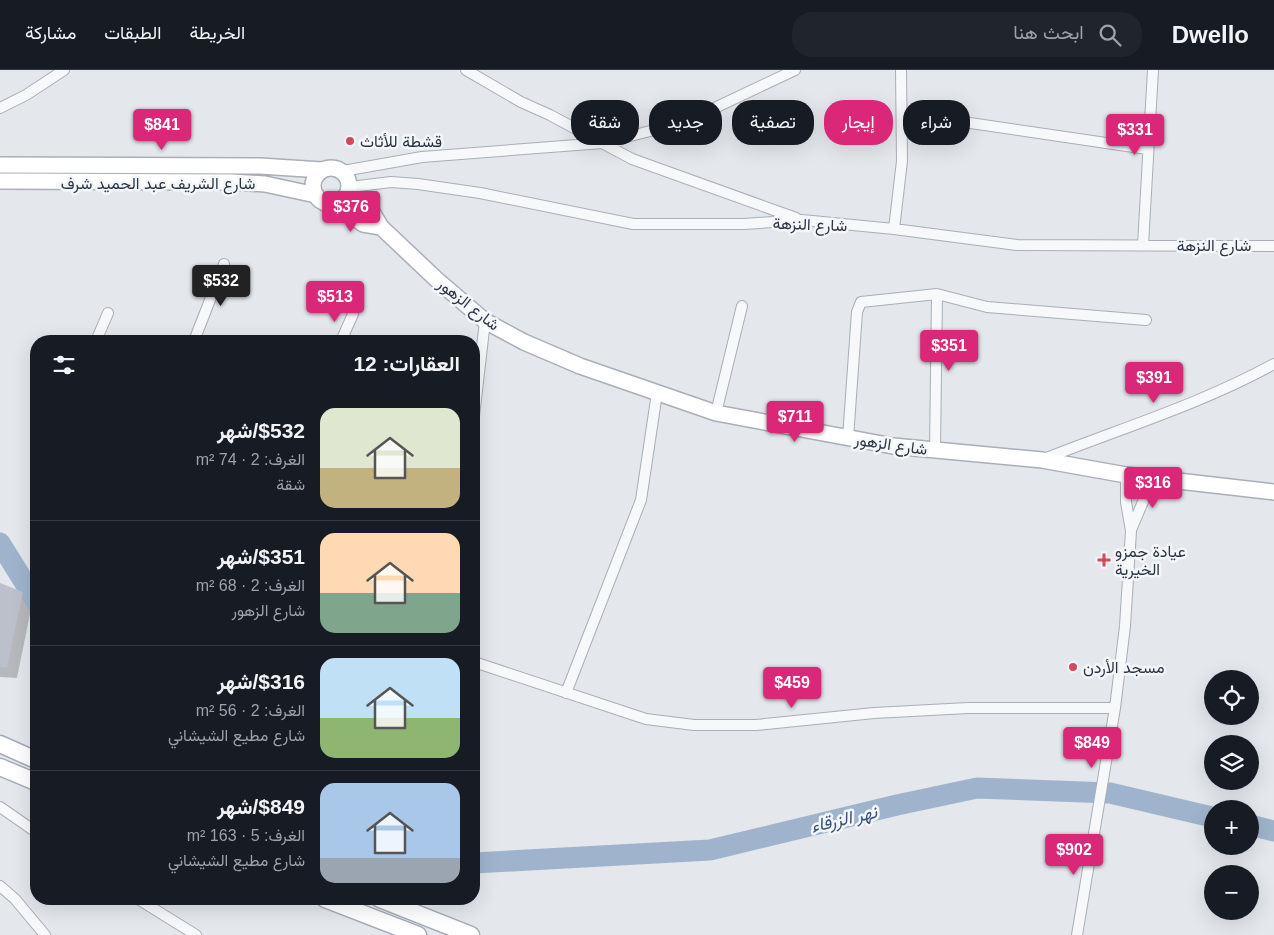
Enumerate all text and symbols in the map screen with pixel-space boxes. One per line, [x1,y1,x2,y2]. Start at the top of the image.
search box [792,12,1142,57]
icon: search [1096,21,1124,49]
text: Dwello [1172,21,1249,48]
text: ابحث هنا [1013,22,1084,43]
text: مشاركة [25,23,76,43]
text: الطبقات [104,23,161,43]
text: الخريطة [189,23,245,43]
chip: شقة [571,100,639,145]
chip: جديد [649,100,722,145]
chip: تصفية [732,100,814,145]
chip: إيجار [824,100,893,145]
chip: شراء [903,100,970,145]
pin: $841 [132,108,192,151]
pin: $331 [1105,114,1165,156]
text: $841 [144,116,180,133]
text: $331 [1117,121,1153,138]
place label: قشطة للأثاث [360,133,442,150]
marker: قشطة للأثاث [344,135,356,147]
street label: شارع الشريف عبد الحميد شرف [61,175,255,195]
pin: $376 [321,190,381,233]
text: $376 [333,198,369,215]
street label: شارع النزهة [772,215,848,237]
street label: شارع النزهة [1177,237,1251,257]
pin: $532 [191,264,251,307]
text: $532 [203,272,239,289]
street label: شارع الزهور [432,274,503,336]
pin: $513 [305,280,365,323]
text: $513 [317,288,353,305]
pin: $351 [919,330,979,372]
text: $351 [931,337,967,354]
icon: filters [50,351,78,379]
text: العقارات: 12 [353,352,460,375]
pin: $391 [1124,362,1184,404]
text: $391 [1136,369,1172,386]
pin: $711 [765,400,825,443]
text: $711 [778,408,812,425]
text: $532/شهر [217,419,305,442]
icon: home [360,428,420,488]
street label: شارع الزهور [852,431,929,461]
text: الغرف: 2 · 74 m² [196,451,305,468]
pin: $316 [1123,466,1183,509]
text: $316 [1135,474,1171,491]
text: شقة [276,476,305,493]
place label: عيادة جمزو الخيرية [1115,543,1186,580]
text: $351/شهر [217,545,305,568]
icon: home [360,553,420,613]
marker: عيادة جمزو الخيرية [1097,553,1111,567]
text: الغرف: 2 · 68 m² [196,577,305,594]
text: شارع الزهور [231,602,305,619]
place label: مسجد الأردن [1083,659,1164,678]
marker: مسجد الأردن [1067,661,1079,673]
pin: $459 [762,666,822,709]
text: $316/شهر [217,670,305,693]
map controls [1204,670,1259,920]
button: locate [1204,670,1259,725]
text: $459 [774,674,810,691]
icon: home [360,678,420,738]
text: الغرف: 2 · 56 m² [196,702,305,719]
pin: $849 [1062,726,1122,769]
text: شارع مطيع الشيشاني [168,727,305,744]
text: $849 [1074,734,1110,751]
button: layers [1204,735,1259,790]
text: $849/شهر [217,795,305,818]
button: + [1204,800,1259,855]
water label: نهر الزرقاء [809,801,880,837]
icon: home [360,803,420,863]
text: الغرف: 5 · 163 m² [187,827,305,844]
pin: $902 [1044,834,1104,876]
text: $902 [1056,841,1092,858]
text: شارع مطيع الشيشاني [168,852,305,869]
button: − [1204,865,1259,920]

